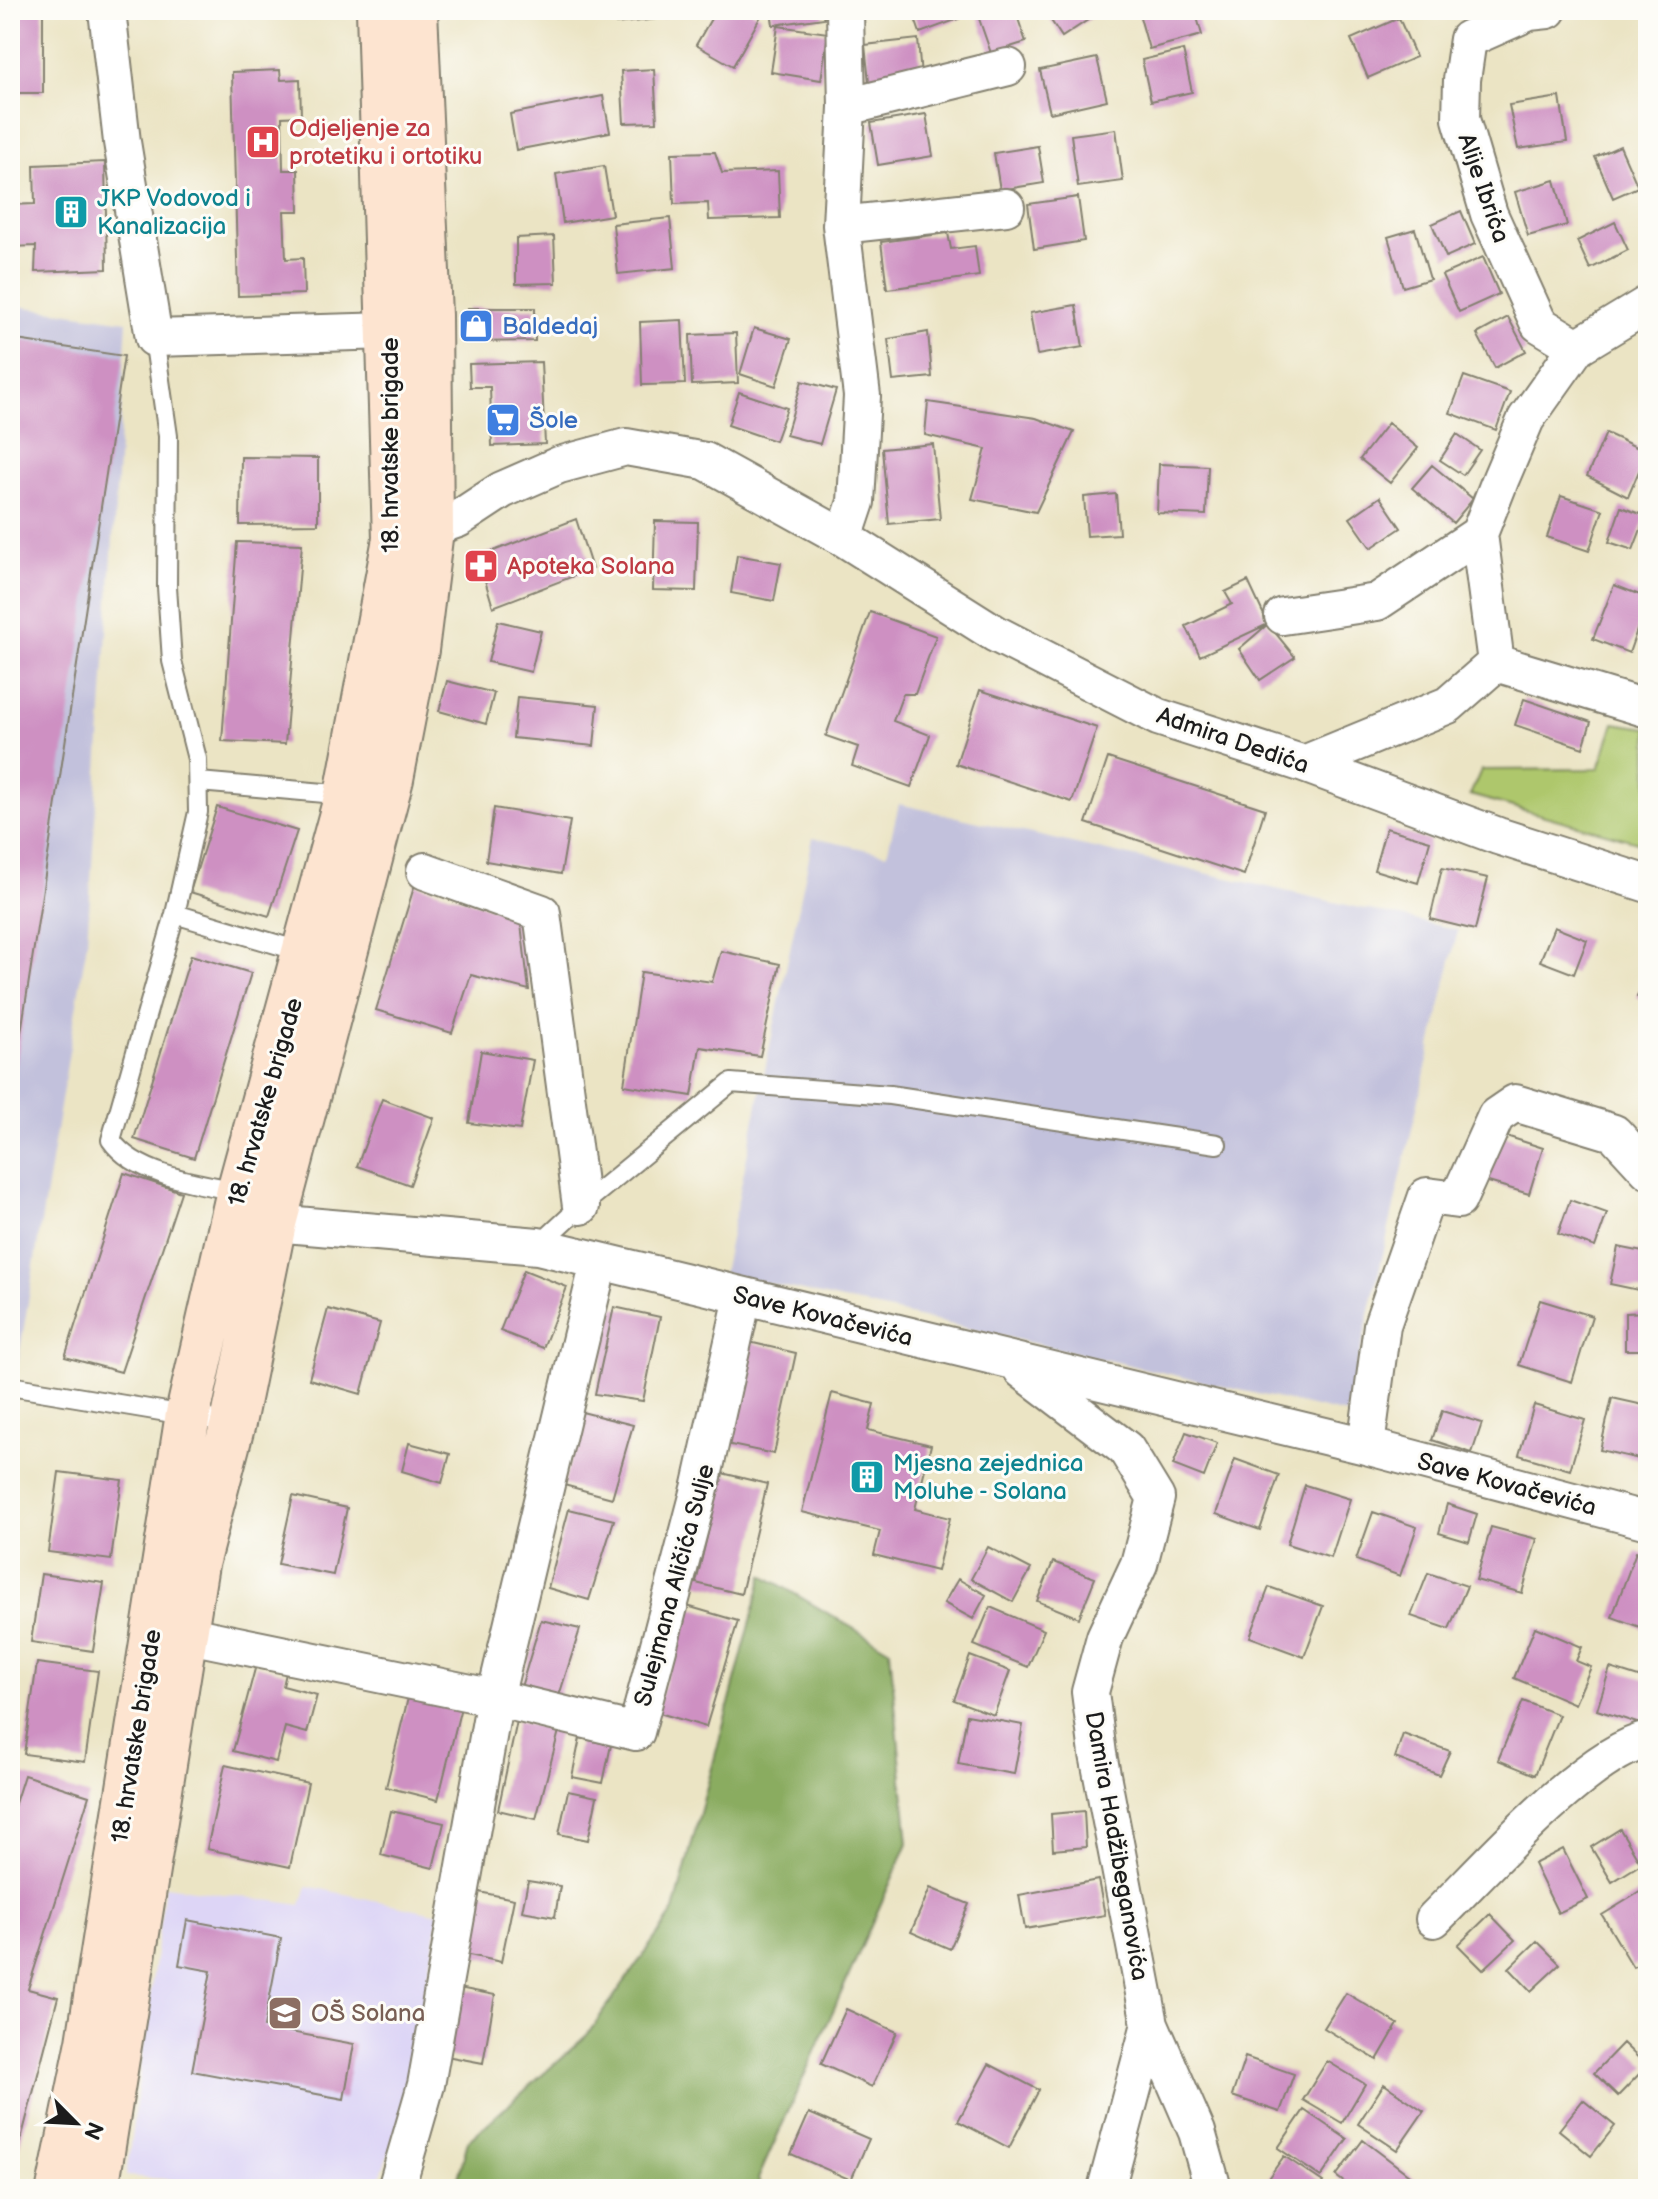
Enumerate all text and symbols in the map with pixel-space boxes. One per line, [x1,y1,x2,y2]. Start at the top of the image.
place label: Odjeljenje za protetiku i ortotiku [289,114,482,171]
hospital icon: Odjeljenje za protetiku i ortotiku [244,123,282,161]
street label: Alije Ibrića [1451,130,1516,247]
place label: JKP Vodovod i Kanalizacija [97,184,251,241]
building icon: JKP Vodovod i Kanalizacija [52,193,90,231]
shop icon: Baldedaj [457,307,495,345]
place label: Baldedaj [502,312,598,341]
street label: 18. hrvatske brigade [376,337,405,553]
supermarket icon: Šole [484,401,522,439]
place label: Šole [529,406,578,435]
pharmacy icon: Apoteka Solana [462,547,500,585]
place label: Apoteka Solana [507,552,675,581]
street label: Admira Dedića [1153,701,1313,780]
street label: 18. hrvatske brigade [222,995,309,1210]
street label: Save Kovačevića [730,1280,916,1353]
street label: Save Kovačevića [1414,1447,1600,1522]
place label: Mjesna zejednica Moluhe - Solana [893,1449,1084,1506]
building icon: Mjesna zejednica Moluhe - Solana [848,1458,886,1496]
street label: Sulejmana Aličića Sulje [628,1461,721,1710]
street label: 18. hrvatske brigade [105,1627,168,1845]
street label: Damira Hadžibeganovića [1079,1709,1154,1983]
school or university icon: OŠ Solana [266,1994,304,2032]
place label: OŠ Solana [311,1999,425,2028]
north arrow [36,2083,116,2163]
text: N [77,2117,109,2144]

